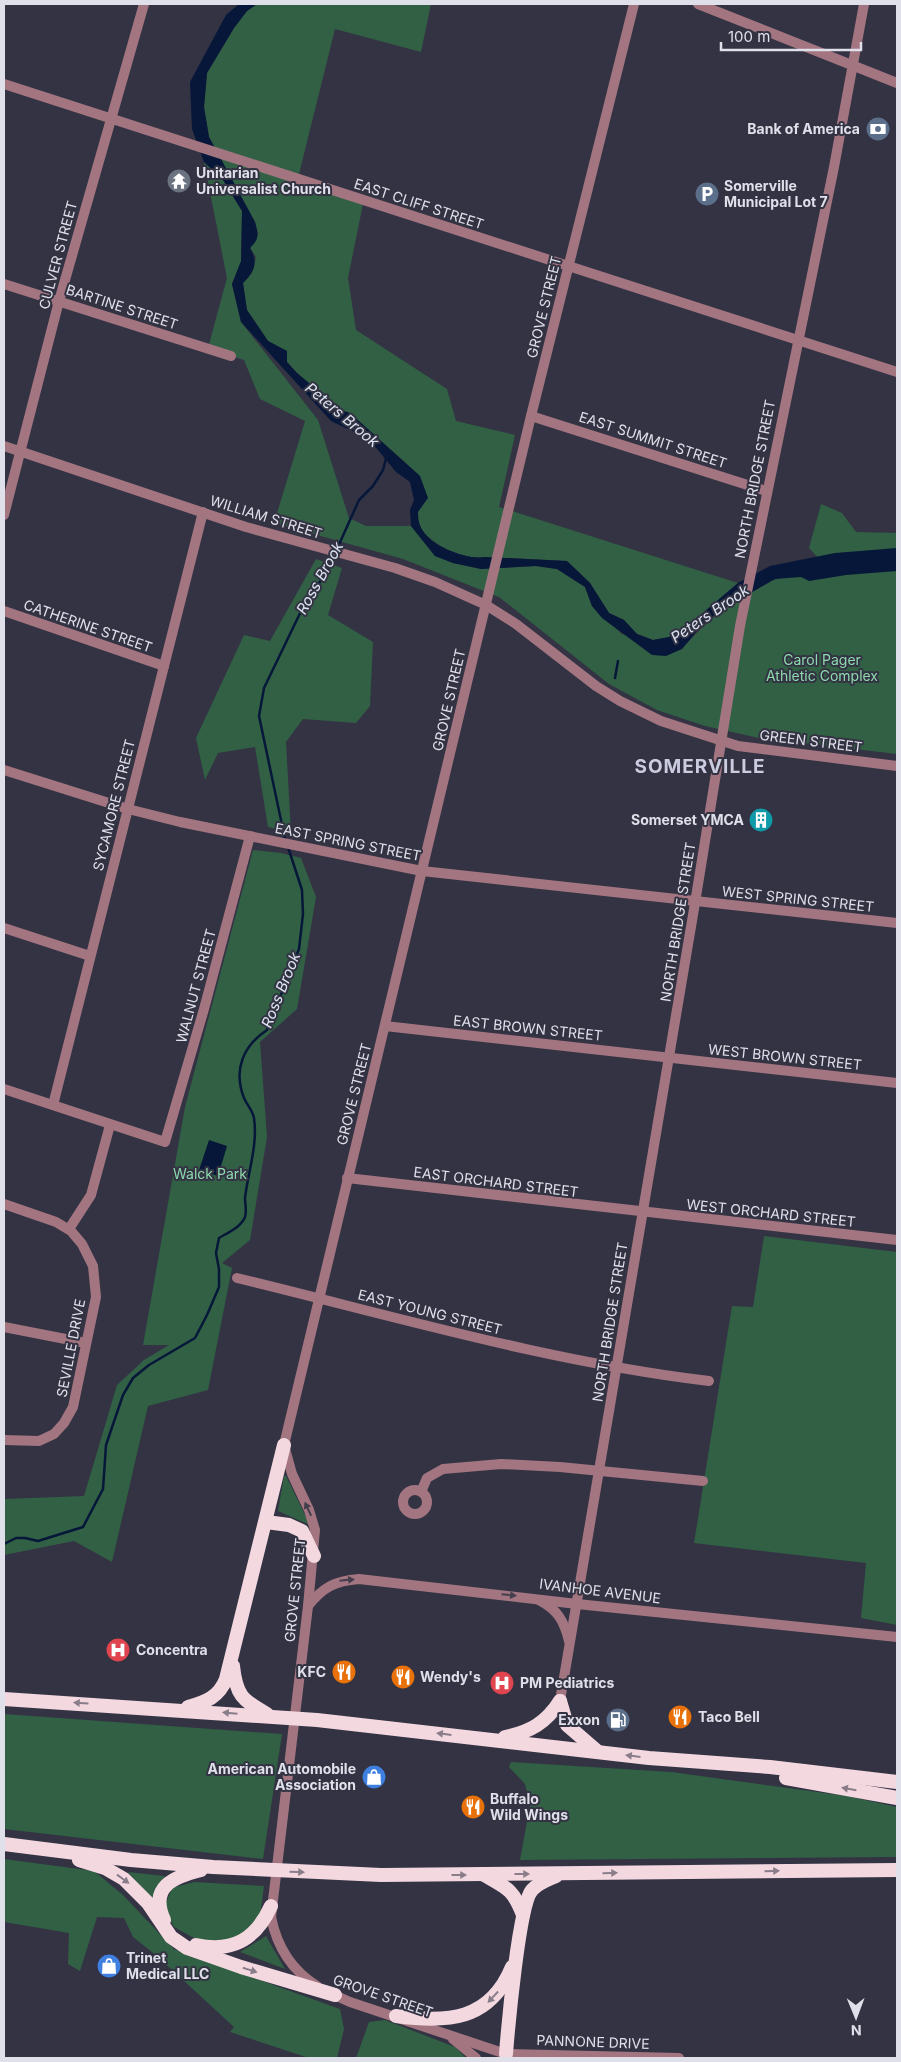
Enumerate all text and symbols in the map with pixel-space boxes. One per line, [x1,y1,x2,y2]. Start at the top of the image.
scale bar [721,20,861,52]
text: 100 m [728,27,770,46]
bank icon: Bank of America [865,116,891,142]
place label: Bank of America [747,120,860,137]
place label: Unitarian Universalist Church [196,164,331,197]
temple icon: Unitarian Universalist Church [166,168,192,194]
street label: EAST CLIFF STREET [352,175,486,233]
place label: Somerville Municipal Lot 7 [724,177,828,210]
parking icon: Somerville Municipal Lot 7 [694,181,720,207]
street label: CULVER STREET [35,199,80,311]
street label: GROVE STREET [523,254,564,360]
street label: BARTINE STREET [64,280,180,333]
water label: Peters Brook [301,378,384,452]
street label: NORTH BRIDGE STREET [731,398,778,560]
street label: EAST SUMMIT STREET [577,408,729,471]
street label: WILLIAM STREET [208,491,324,542]
water label: Ross Brook [292,538,348,617]
water label: Peters Brook [667,580,753,647]
street label: CATHERINE STREET [22,596,155,656]
street label: GROVE STREET [428,647,469,753]
park label: Carol Pager Athletic Complex [766,651,878,684]
street label: GREEN STREET [759,726,864,755]
street label: SYCAMORE STREET [89,737,138,873]
district label: SOMERVILLE [635,755,765,778]
building icon: Somerset YMCA [748,807,774,833]
place label: Somerset YMCA [631,811,745,828]
street label: EAST SPRING STREET [274,819,423,864]
street label: NORTH BRIDGE STREET [656,841,699,1003]
street label: WEST SPRING STREET [721,882,875,915]
street label: WALNUT STREET [172,927,219,1045]
water label: Ross Brook [257,948,305,1030]
street label: EAST BROWN STREET [453,1011,604,1044]
street label: WEST BROWN STREET [707,1040,863,1073]
street label: GROVE STREET [333,1041,374,1147]
street label: EAST ORCHARD STREET [413,1163,579,1200]
park label: Walck Park [173,1165,247,1182]
street label: WEST ORCHARD STREET [686,1195,857,1230]
street label: NORTH BRIDGE STREET [588,1241,631,1403]
street label: EAST YOUNG STREET [356,1285,504,1338]
street label: SEVILLE DRIVE [53,1297,88,1399]
one-way arrow [304,1502,312,1516]
street label: GROVE STREET [281,1537,308,1643]
street label: IVANHOE AVENUE [538,1575,662,1606]
one-way arrow [339,1576,355,1584]
one-way arrow [501,1591,517,1599]
hospital icon: Concentra [105,1637,131,1663]
place label: Concentra [136,1641,208,1658]
restaurant icon: KFC [331,1659,357,1685]
place label: KFC [297,1663,326,1680]
restaurant icon: Wendy's [390,1664,416,1690]
place label: Wendy's [420,1668,481,1685]
hospital icon: PM Pediatrics [489,1670,515,1696]
place label: PM Pediatrics [520,1674,614,1691]
one-way arrow [72,1699,88,1707]
restaurant icon: Taco Bell [667,1704,693,1730]
fuel station icon: Exxon [605,1707,631,1733]
place label: Taco Bell [698,1708,760,1725]
one-way arrow [221,1709,237,1717]
place label: Exxon [558,1711,600,1728]
one-way arrow [435,1730,451,1738]
one-way arrow [624,1752,640,1760]
place label: American Automobile Association [207,1760,356,1793]
shop icon: American Automobile Association [361,1764,387,1790]
one-way arrow [841,1785,857,1793]
place label: Buffalo Wild Wings [490,1790,568,1823]
restaurant icon: Buffalo Wild Wings [460,1794,486,1820]
one-way arrow [764,1867,780,1875]
one-way arrow [289,1869,305,1877]
one-way arrow [602,1869,618,1877]
one-way arrow [452,1870,468,1878]
one-way arrow [514,1870,530,1878]
one-way arrow [116,1874,130,1884]
place label: Trinet Medical LLC [126,1949,209,1982]
shop icon: Trinet Medical LLC [96,1953,122,1979]
one-way arrow [243,1967,258,1975]
street label: GROVE STREET [331,1970,435,2021]
one-way arrow [487,1990,499,2002]
north arrow [831,1992,881,2042]
text: N [851,2022,862,2039]
street label: PANNONE DRIVE [536,2031,650,2052]

